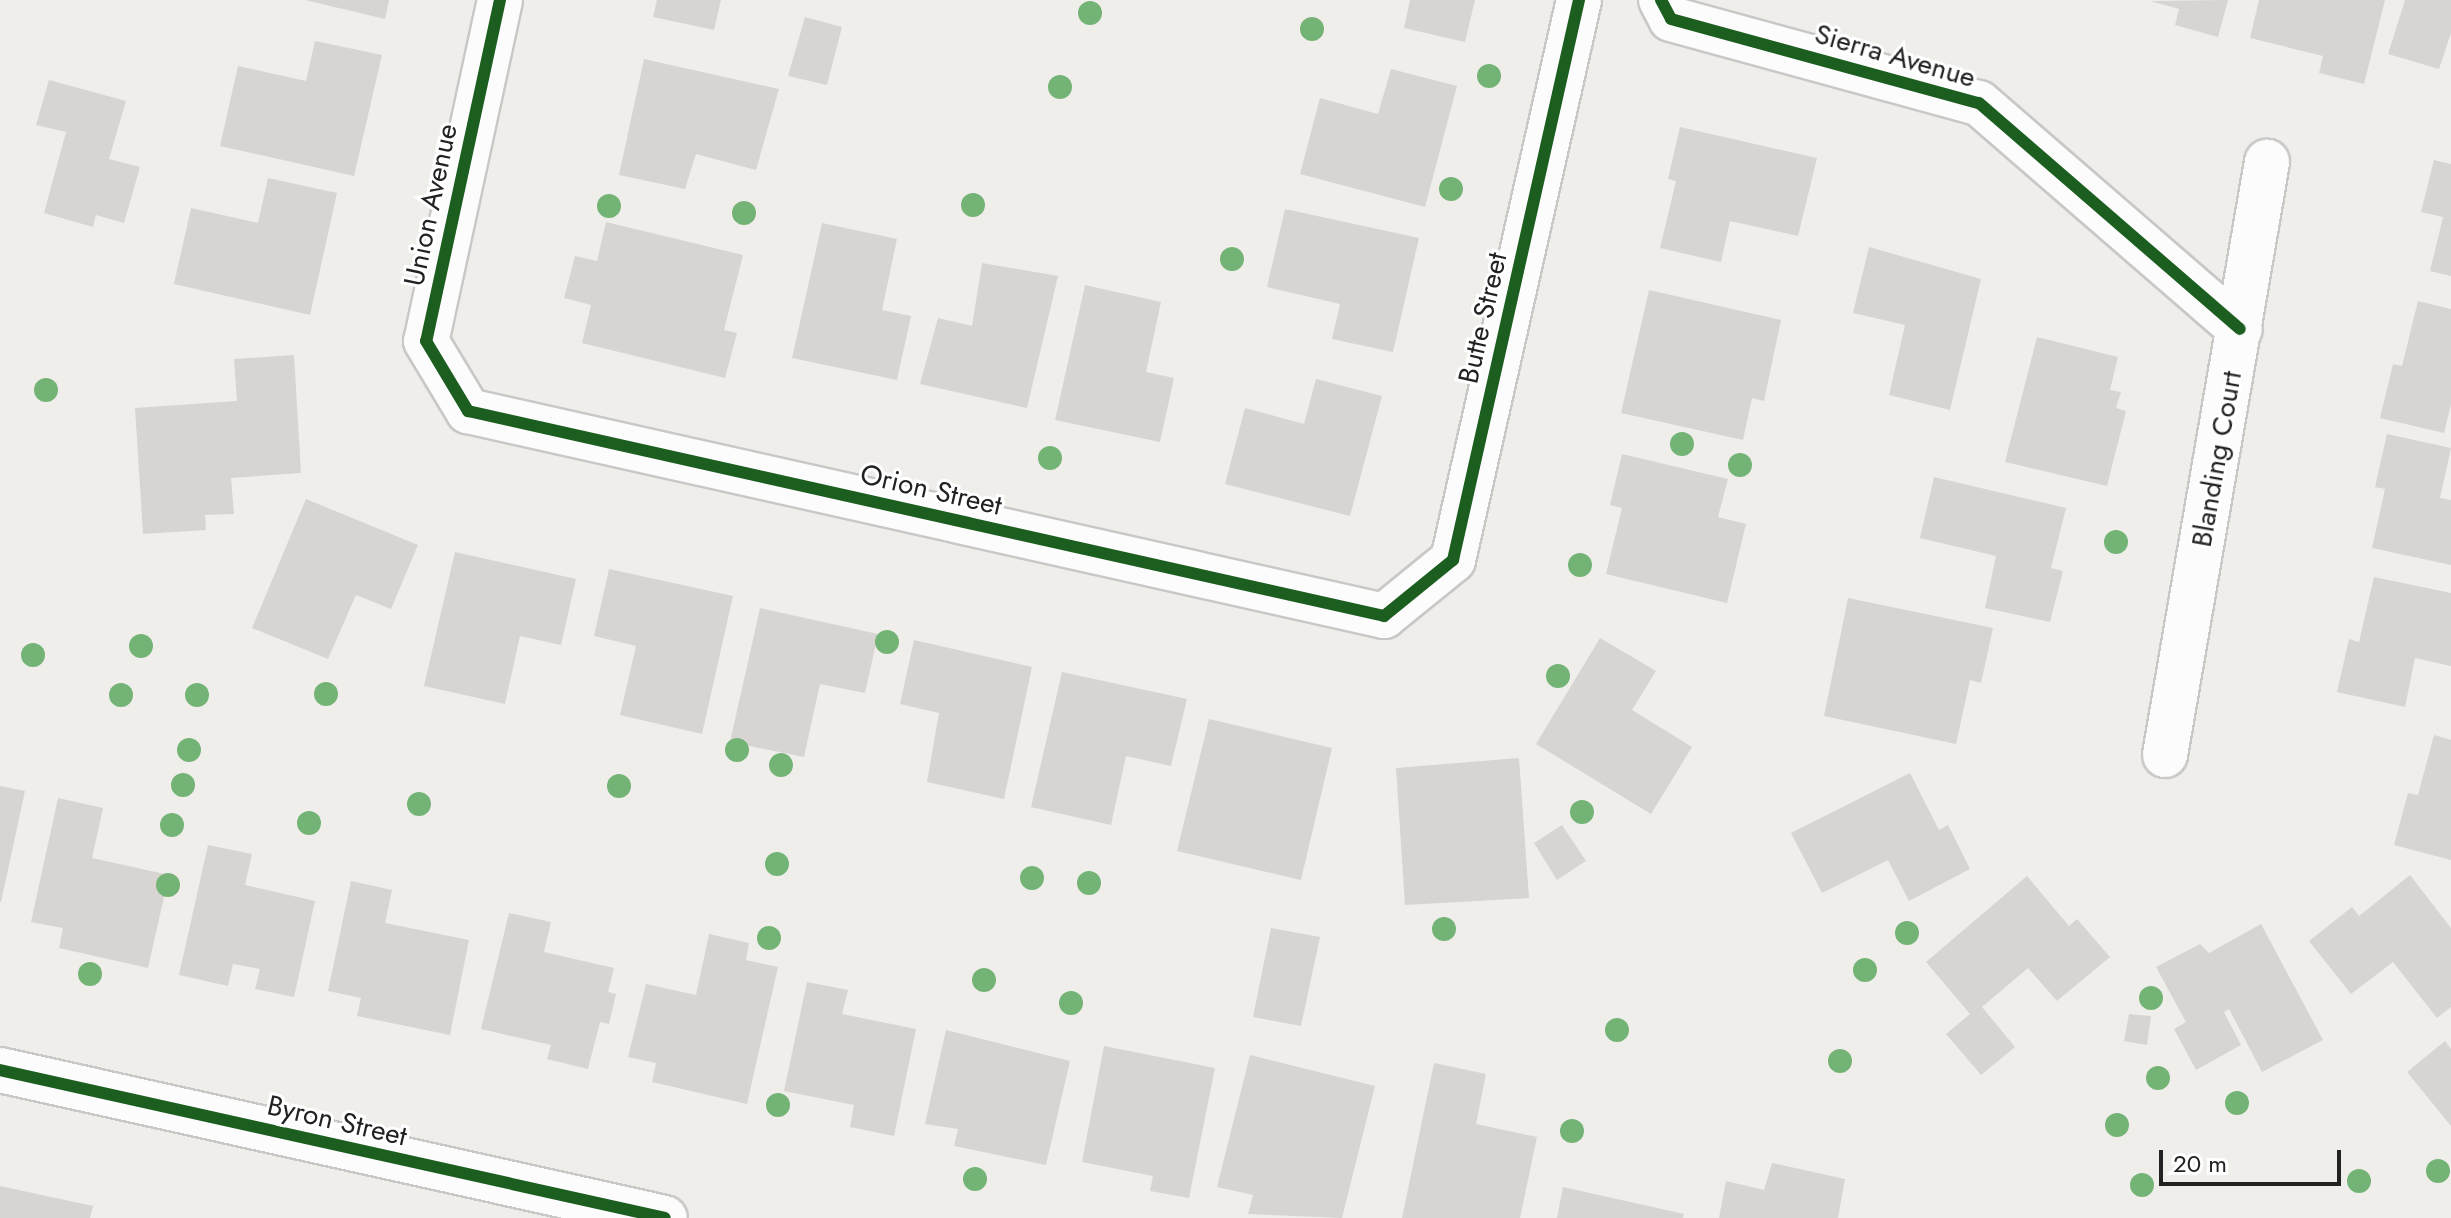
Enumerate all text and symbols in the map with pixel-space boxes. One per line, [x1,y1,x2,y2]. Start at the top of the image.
street label: Sierra Avenue [1811,17,1979,95]
street label: Union Avenue [397,121,465,289]
street label: Butte Street [1452,249,1514,387]
street label: Blanding Court [2185,368,2249,550]
street label: Orion Street [857,457,1005,523]
street label: Byron Street [264,1089,410,1153]
scale bar [2163,1134,2345,1184]
text: 20 m [2173,1146,2227,1181]

